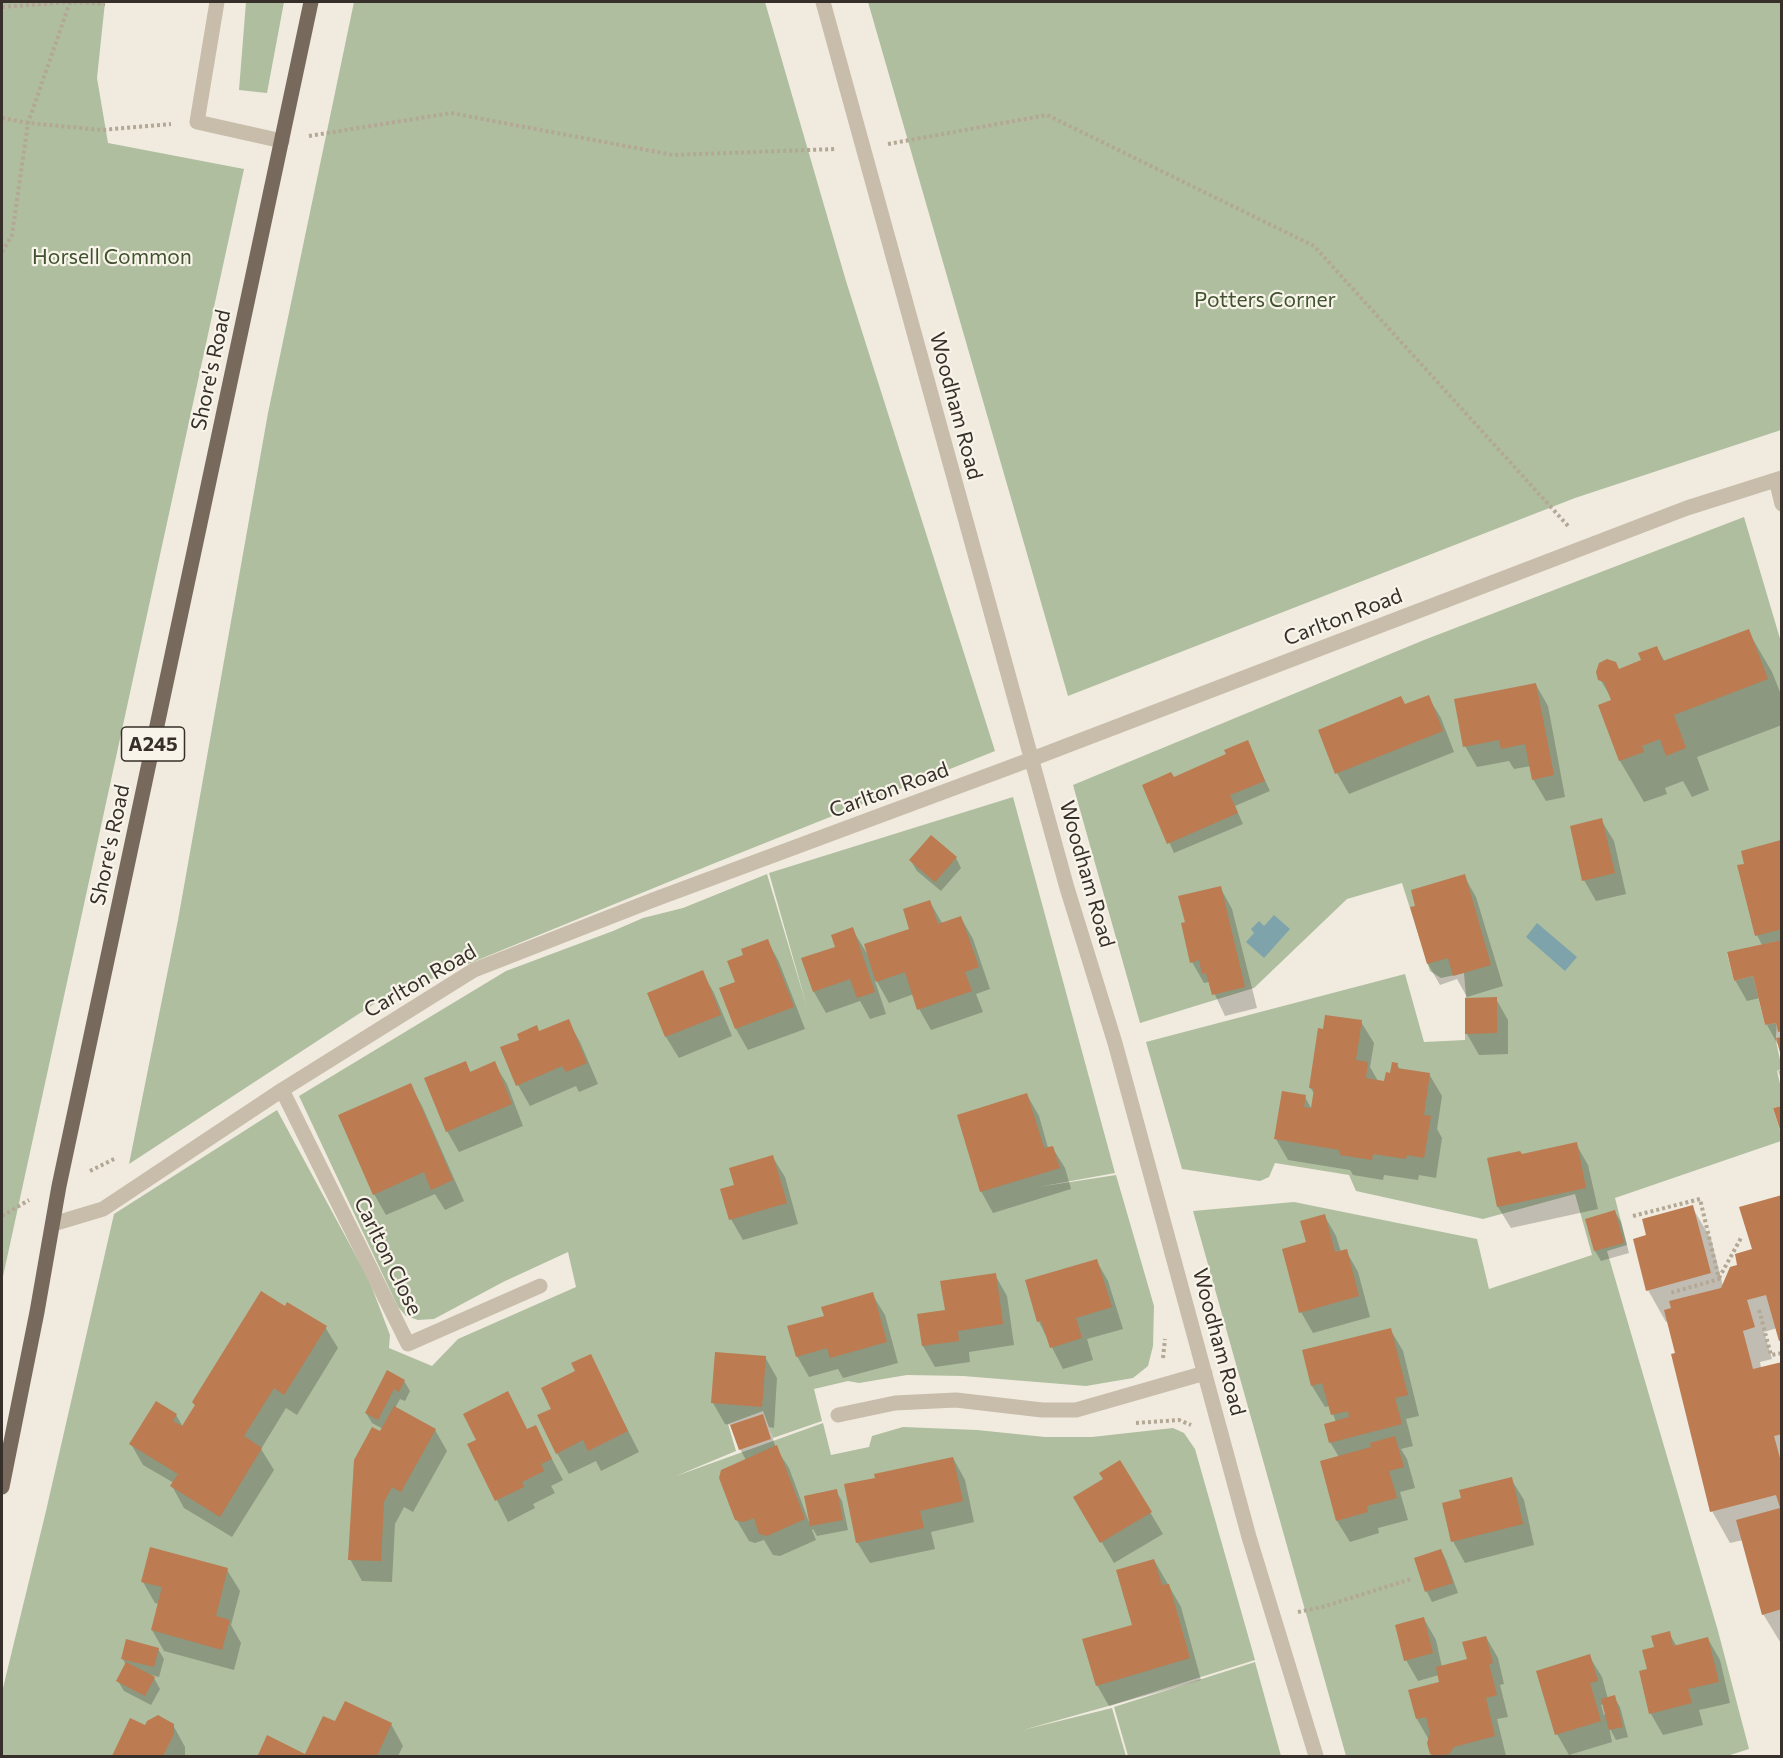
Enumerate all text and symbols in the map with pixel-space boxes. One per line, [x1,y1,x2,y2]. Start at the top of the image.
park label: Horsell Common [32,244,192,270]
park label: Potters Corner [1194,287,1336,313]
street label: Shore's Road [186,307,236,433]
street label: Woodham Road [924,330,988,482]
street label: Carlton Road [1280,583,1406,651]
road number: A245 [122,727,184,761]
street label: Carlton Road [826,757,952,823]
street label: Shore's Road [85,782,135,908]
street label: Woodham Road [1054,798,1120,950]
street label: Carlton Road [359,939,481,1023]
street label: Carlton Close [348,1193,428,1319]
street label: Woodham Road [1187,1266,1251,1418]

